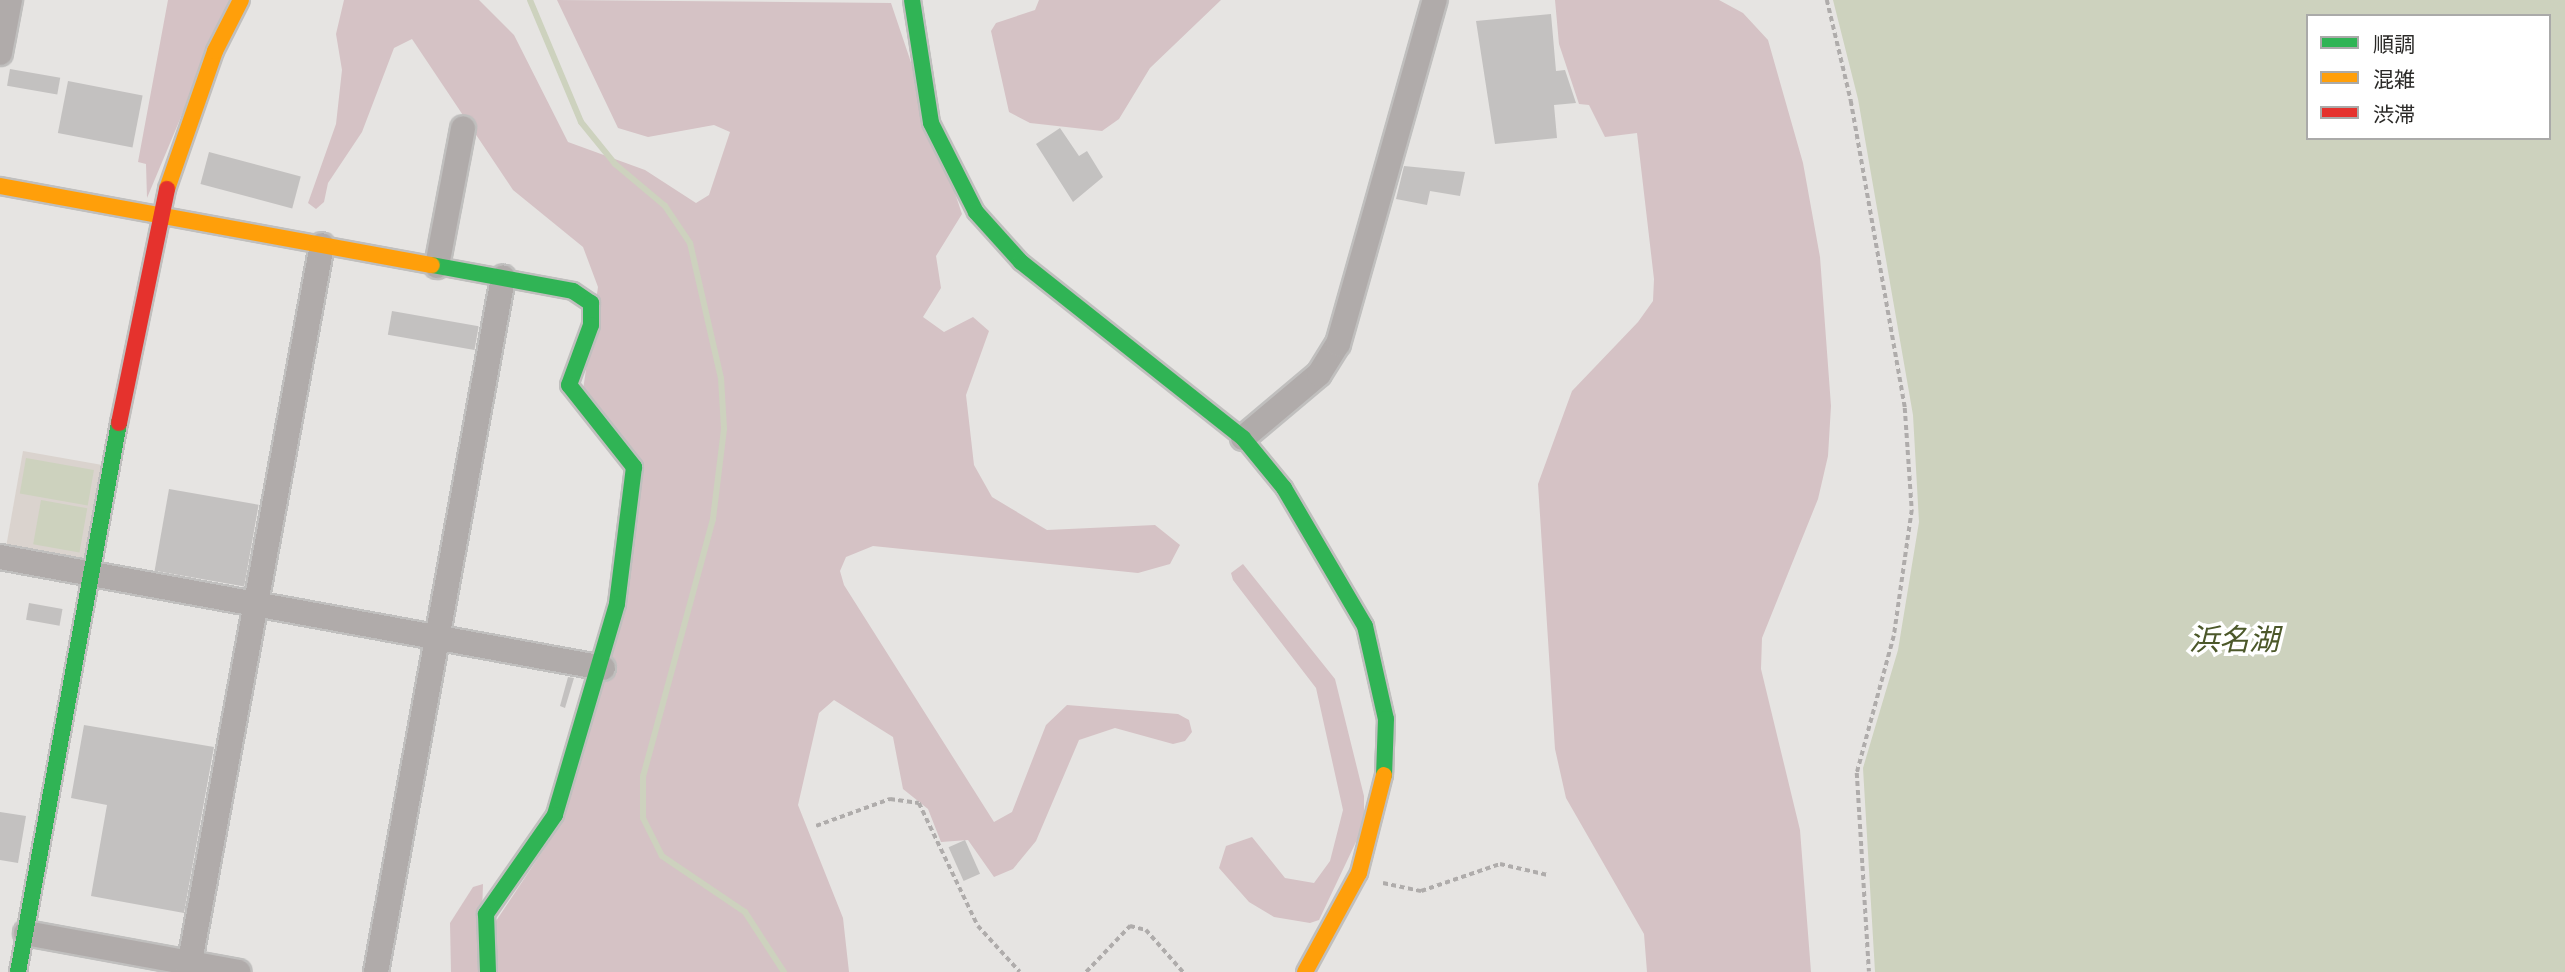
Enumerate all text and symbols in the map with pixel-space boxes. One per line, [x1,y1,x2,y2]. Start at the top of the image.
legend [2306,14,2551,140]
text: 順調 [2373,35,2415,56]
text: 混雑 [2373,70,2415,91]
text: 渋滞 [2373,105,2415,126]
water label: 浜名湖 [2189,623,2279,659]

